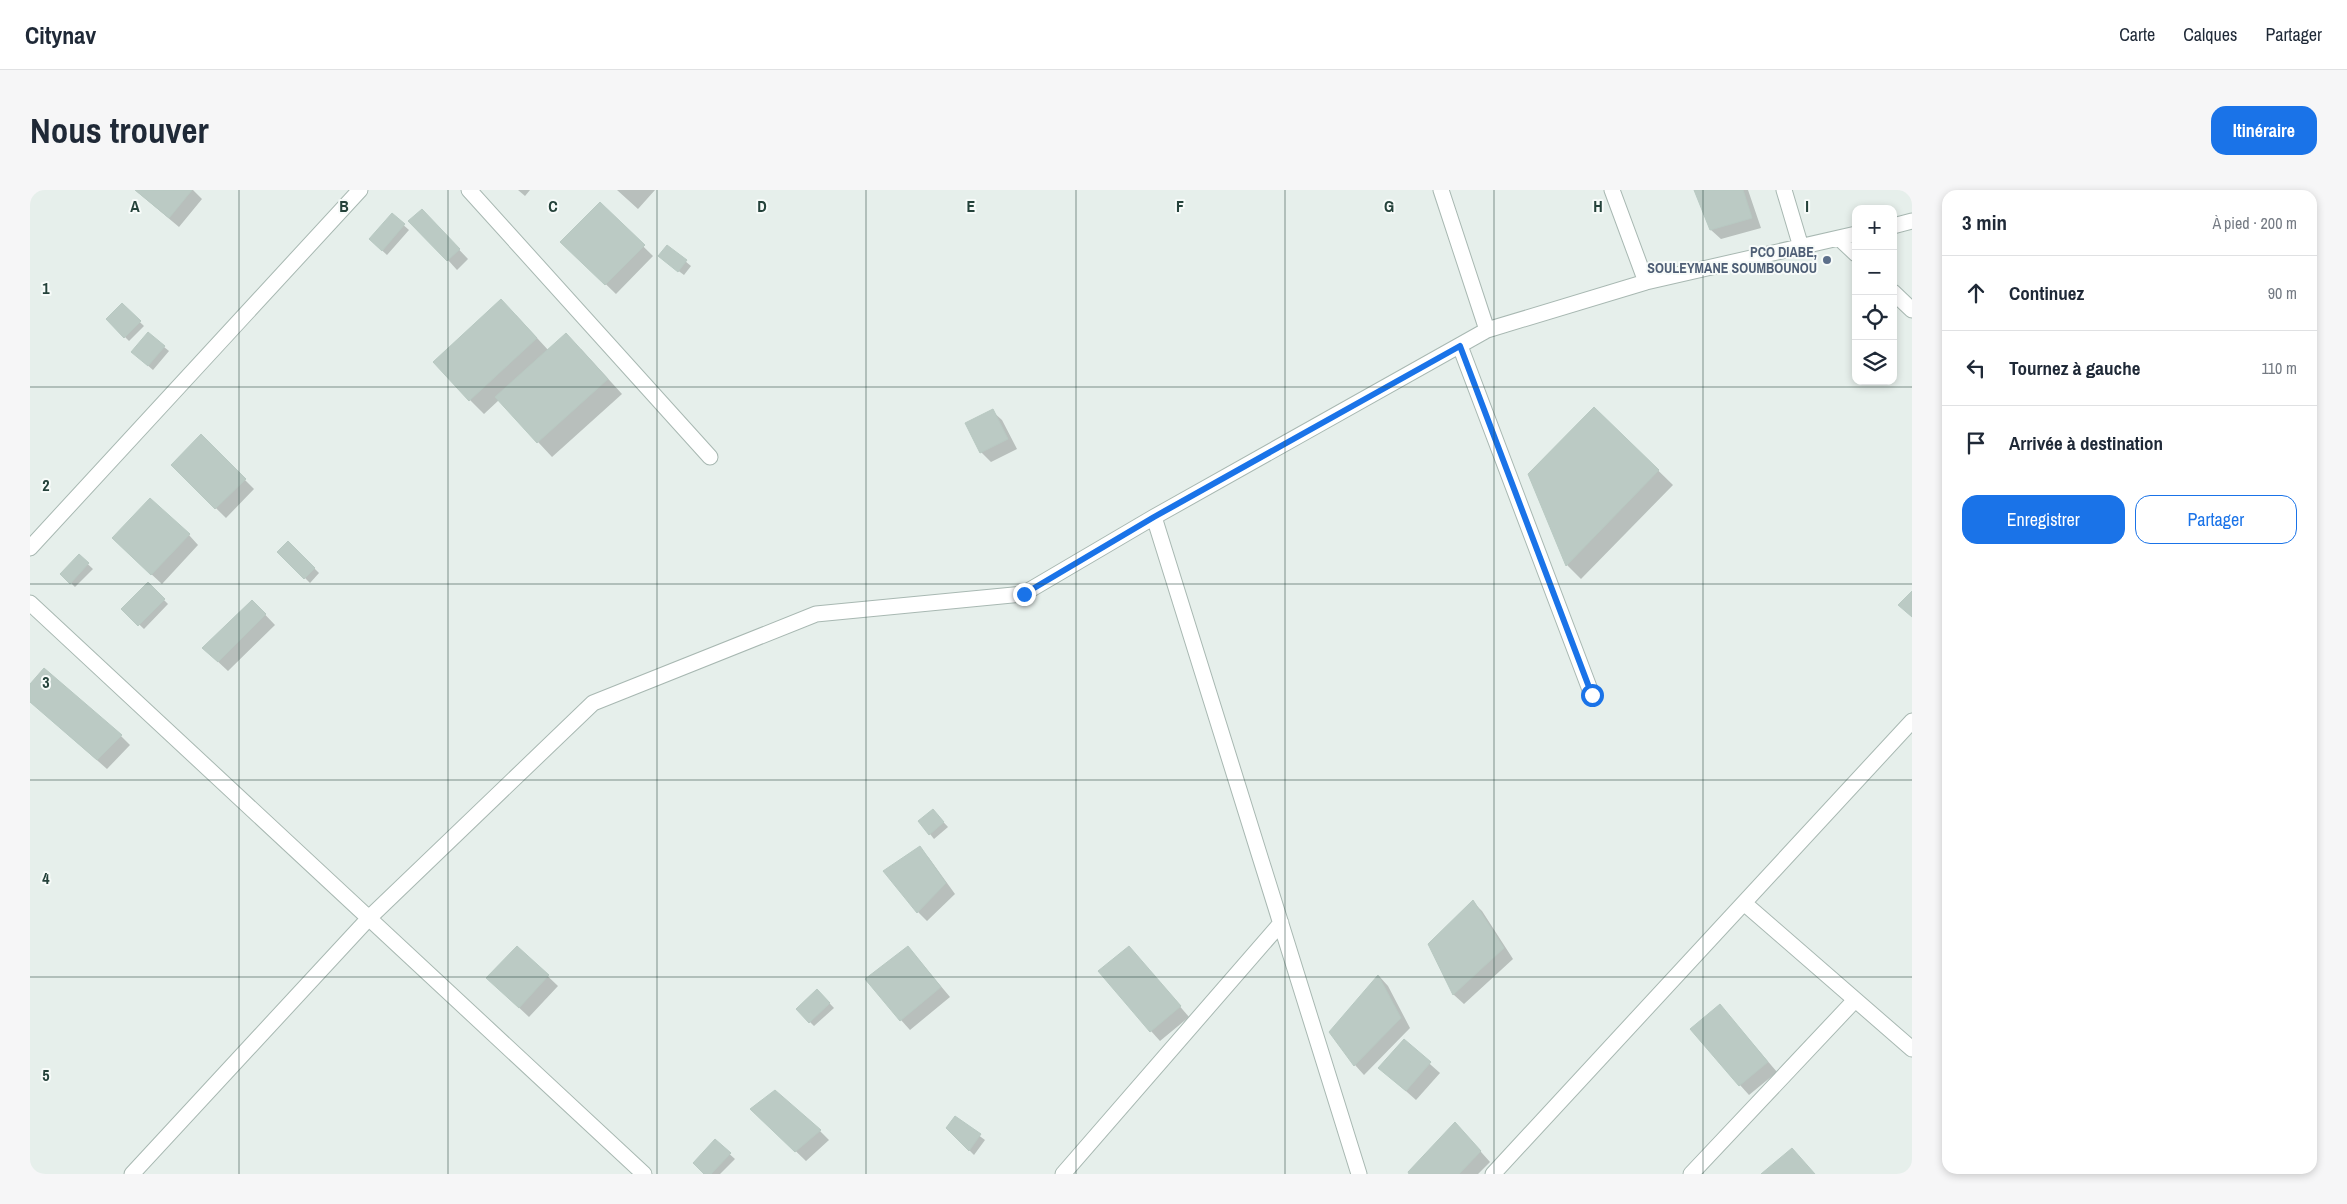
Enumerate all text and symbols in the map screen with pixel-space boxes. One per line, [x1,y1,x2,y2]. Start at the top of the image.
text: Citynav [25,19,96,51]
text: Carte [2119,22,2155,47]
text: Calques [2183,22,2237,47]
text: Partager [2265,22,2322,47]
button: Itinéraire [2211,106,2317,155]
text: Nous trouver [30,107,209,154]
text: A [130,195,140,217]
text: B [339,195,349,217]
text: C [548,195,558,217]
text: D [757,195,767,217]
text: E [967,195,976,217]
text: F [1176,195,1184,217]
text: G [1384,195,1394,217]
text: H [1593,195,1603,217]
text: I [1805,195,1809,217]
map controls [1852,205,1897,385]
button: + [1852,205,1897,250]
text: 3 min [1962,208,2007,237]
text: À pied · 200 m [2212,212,2297,234]
place label: PCO DIABE, SOULEYMANE SOUMBOUNOU [1647,243,1817,277]
button: − [1852,250,1897,295]
marker: PCO DIABE, SOULEYMANE SOUMBOUNOU [1821,254,1833,266]
text: 1 [42,277,50,299]
icon: ahead [1962,279,1990,307]
text: Continuez [2009,280,2084,306]
text: 90 m [2268,282,2297,304]
button: locate [1852,295,1897,340]
button: layers [1852,340,1897,385]
icon: left [1962,354,1990,382]
text: Tournez à gauche [2009,355,2140,381]
text: 110 m [2261,357,2297,379]
icon: arrive [1962,429,1990,457]
text: Arrivée à destination [2009,430,2163,456]
text: 2 [42,474,50,496]
button: Enregistrer [1962,495,2125,544]
button: Partager [2135,495,2297,544]
route end [1013,583,1036,606]
text: 3 [42,671,50,693]
route start [1581,684,1604,707]
text: 4 [42,867,50,889]
text: 5 [42,1064,50,1086]

